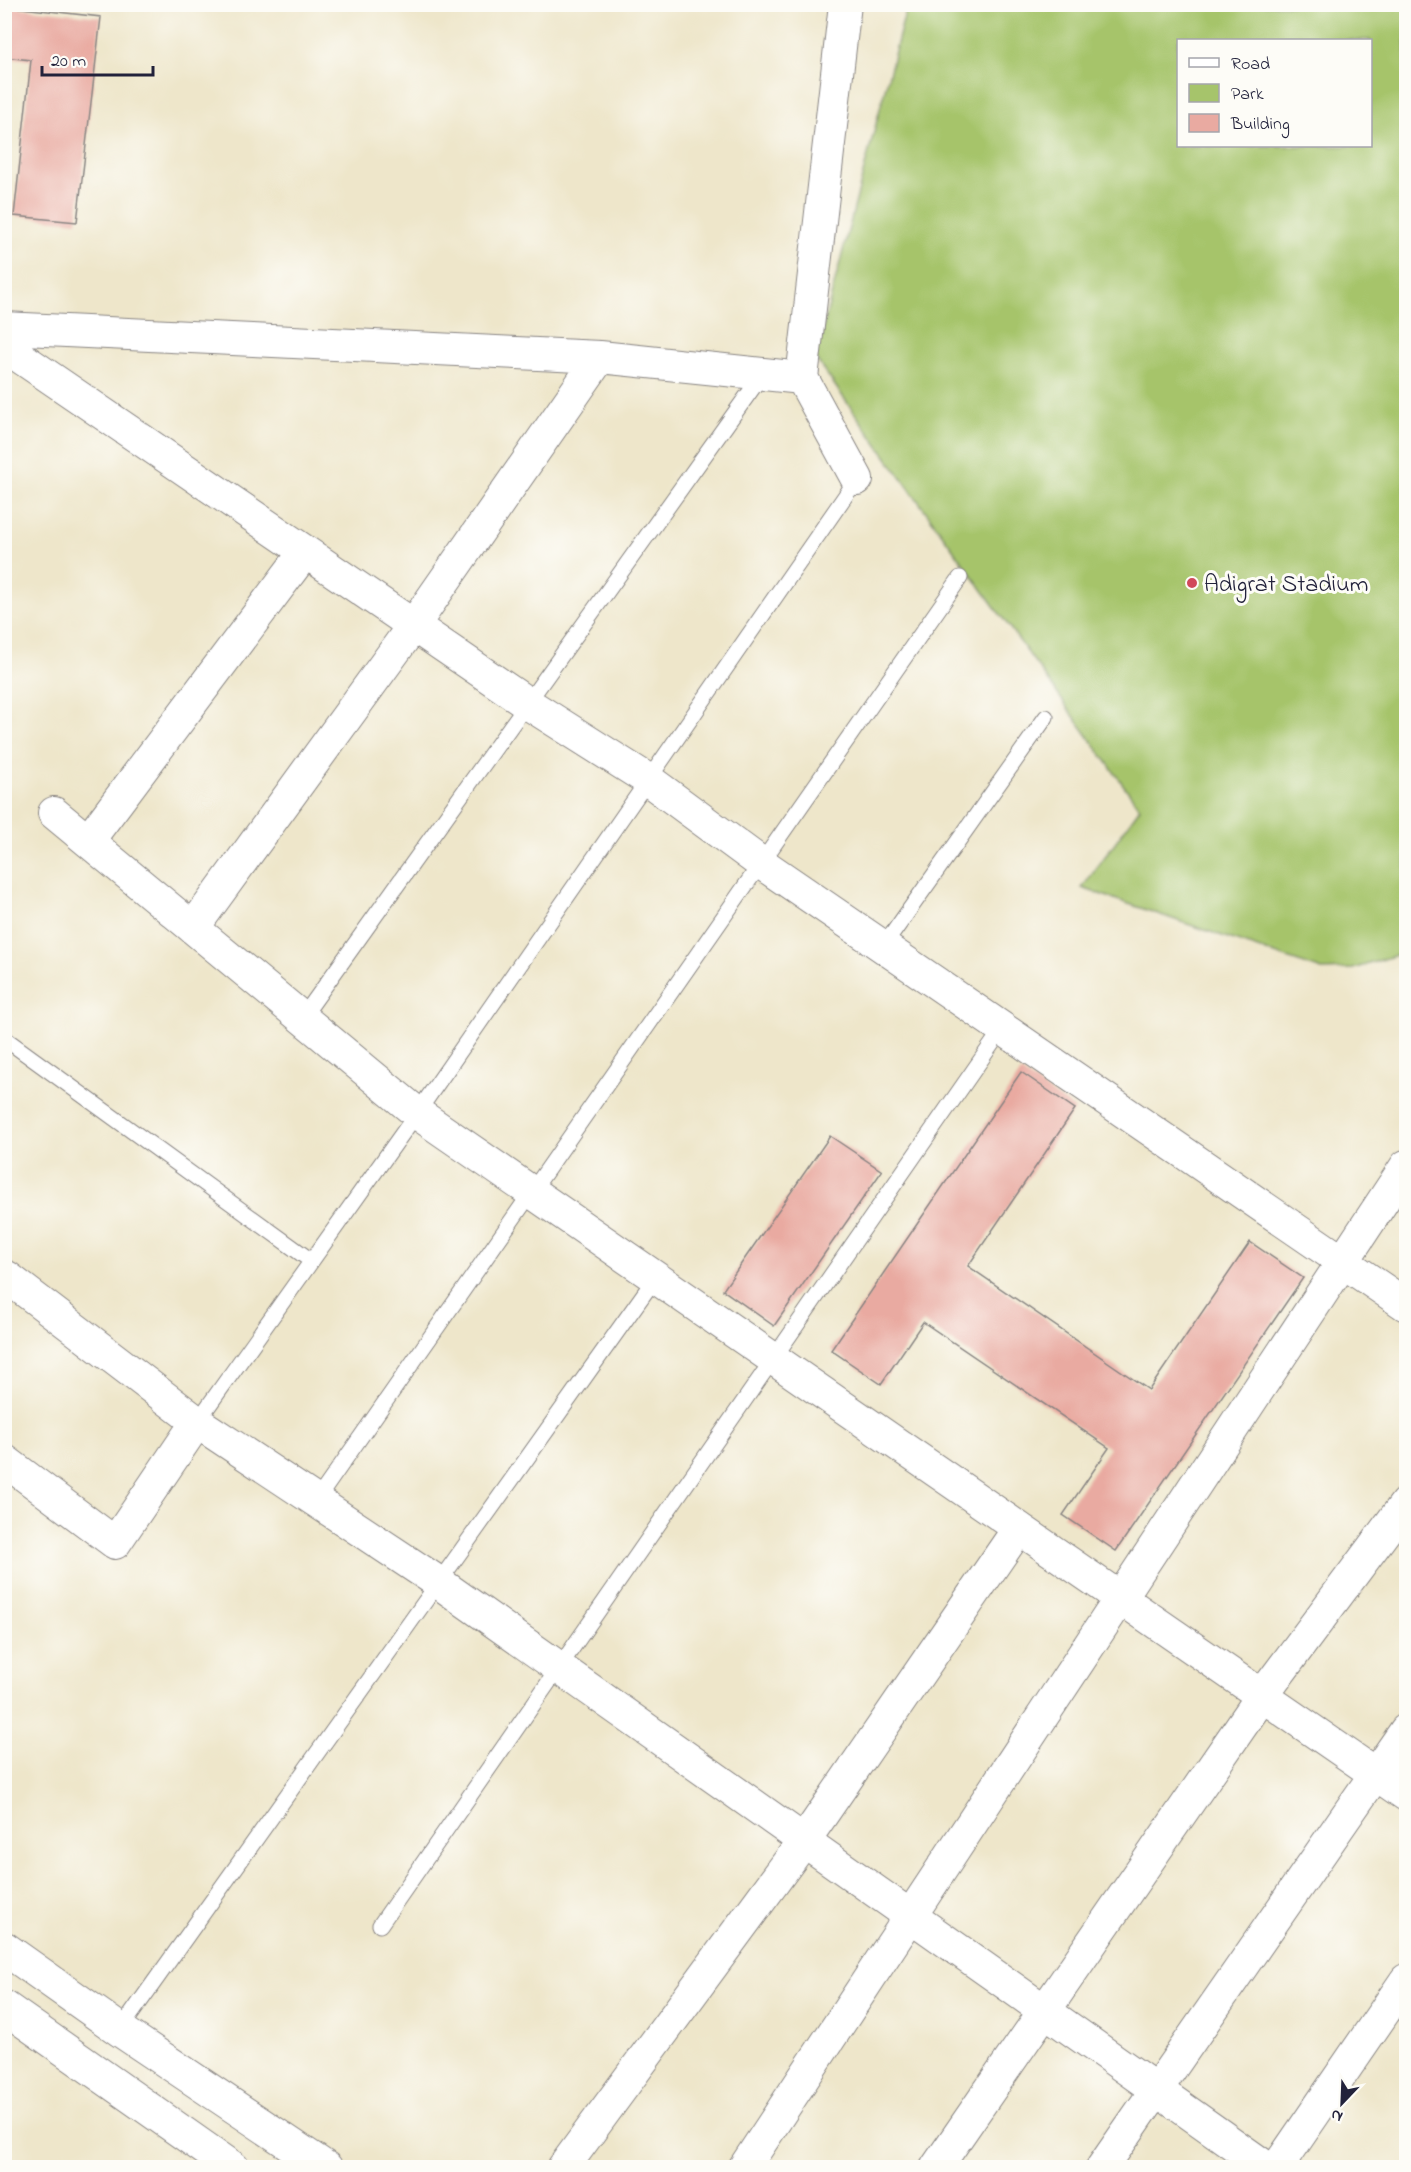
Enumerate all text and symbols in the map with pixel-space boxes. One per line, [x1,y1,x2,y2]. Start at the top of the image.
scale bar [42,39,153,77]
legend [1177,39,1372,147]
text: 20 m [51,49,86,75]
text: Road [1231,52,1270,78]
text: Park [1231,82,1264,108]
text: Building [1230,112,1290,139]
place label: Adigrat Stadium [1204,568,1368,603]
marker: Adigrat Stadium [1185,576,1199,590]
north arrow [1312,2073,1372,2133]
text: N [1327,2102,1347,2128]

